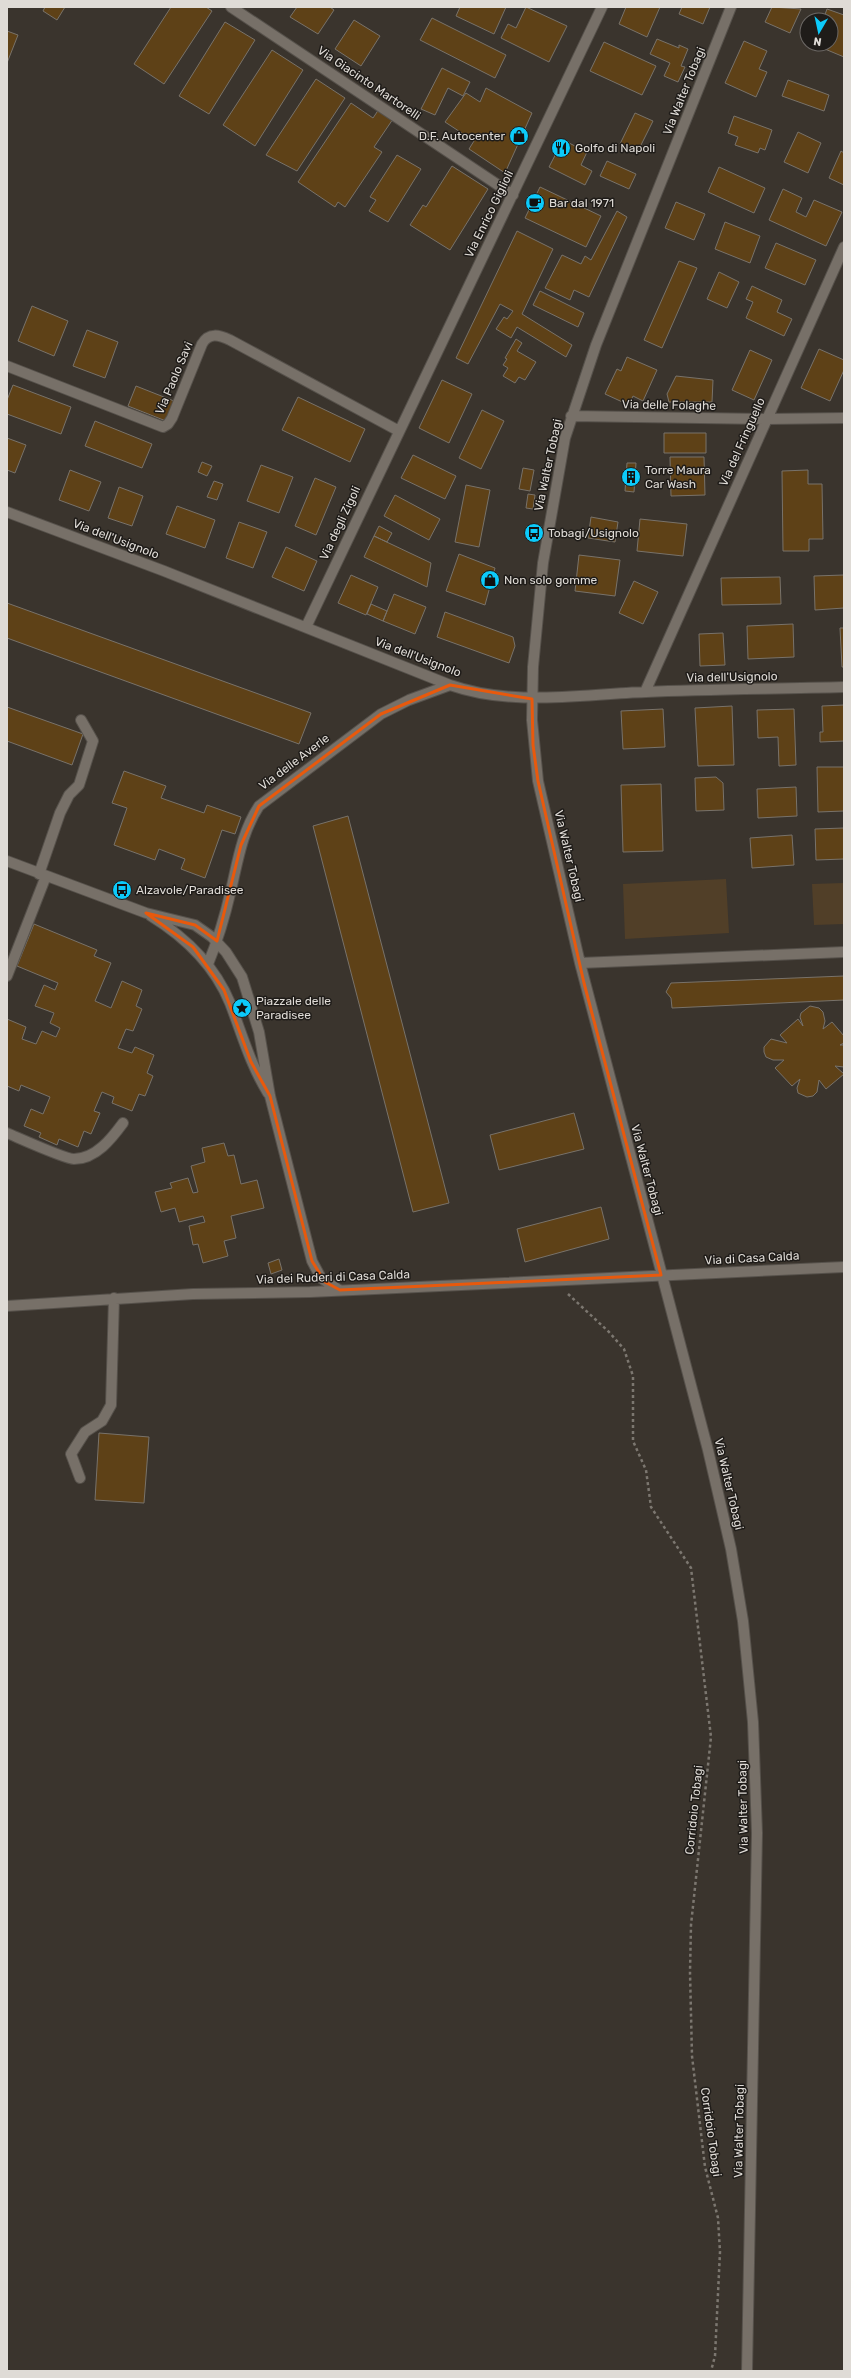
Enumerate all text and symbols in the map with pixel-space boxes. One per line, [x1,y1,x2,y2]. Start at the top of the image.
north arrow [799,12,839,52]
text: N [813,34,822,48]
street label: Via Giacinto Martorelli [315,43,423,123]
street label: Via Walter Tobagi [660,45,708,137]
shop icon: D.F. Autocenter [508,125,530,147]
place label: D.F. Autocenter [419,129,505,143]
restaurant icon: Golfo di Napoli [550,137,572,159]
place label: Golfo di Napoli [575,141,655,155]
street label: Via Enrico Giglioli [462,168,516,260]
cafe icon: Bar dal 1971 [524,192,546,214]
place label: Bar dal 1971 [549,196,614,210]
street label: Via Paolo Savi [152,339,196,416]
street label: Via del Fringuello [716,395,768,488]
street label: Via delle Folaghe [622,397,716,413]
street label: Via Walter Tobagi [531,418,565,512]
place label: Torre Maura Car Wash [645,463,711,491]
building icon: Torre Maura Car Wash [620,466,642,488]
street label: Via degli Zigoli [317,484,363,562]
street label: Via dell'Usignolo [71,516,161,562]
bus stop icon: Tobagi/Usignolo [523,522,545,544]
place label: Tobagi/Usignolo [548,526,639,540]
shop icon: Non solo gomme [479,569,501,591]
place label: Non solo gomme [504,573,598,587]
street label: Via dell'Usignolo [373,634,463,680]
street label: Via dell'Usignolo [686,669,778,685]
street label: Via delle Averle [256,731,332,793]
street label: Via Walter Tobagi [552,809,586,903]
bus stop icon: Alzavole/Paradisee [111,879,133,901]
place label: Alzavole/Paradisee [136,883,244,897]
place label: Piazzale delle Paradisee [256,994,331,1022]
place icon: Piazzale delle Paradisee [231,997,253,1019]
street label: Via Walter Tobagi [628,1123,666,1217]
street label: Via di Casa Calda [704,1249,800,1267]
street label: Via dei Ruderi di Casa Calda [256,1267,410,1287]
street label: Via Walter Tobagi [712,1437,746,1531]
street label: Via Walter Tobagi [735,1760,751,1854]
street label: Corridoio Tobagi [682,1764,706,1855]
street label: Via Walter Tobagi [731,2084,747,2178]
street label: Corridoio Tobagi [698,2087,724,2178]

